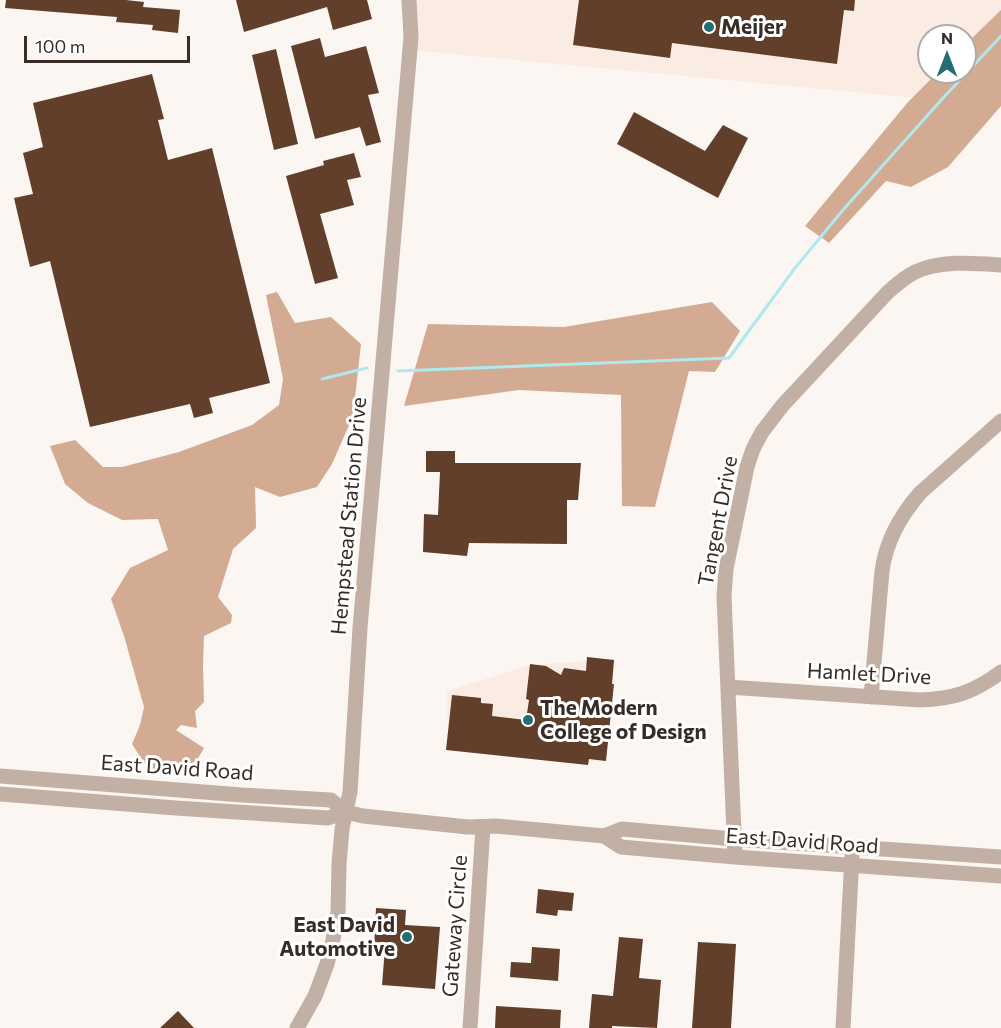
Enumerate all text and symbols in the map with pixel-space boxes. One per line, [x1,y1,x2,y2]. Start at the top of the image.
place label: Meijer [721,14,784,40]
marker: Meijer [702,20,716,34]
scale bar [27,24,194,62]
north arrow [917,24,977,84]
text: N [941,28,953,47]
text: 100 m [35,35,85,57]
street label: Hempstead Station Drive [326,396,372,636]
street label: Tangent Drive [693,454,743,588]
street label: Hamlet Drive [806,658,932,690]
place label: The Modern College of Design [540,695,707,745]
marker: The Modern College of Design [521,713,535,727]
street label: East David Road [100,750,254,786]
street label: East David Road [725,823,879,859]
street label: Gateway Circle [437,854,473,998]
place label: East David Automotive [279,912,395,962]
marker: East David Automotive [400,930,414,944]

